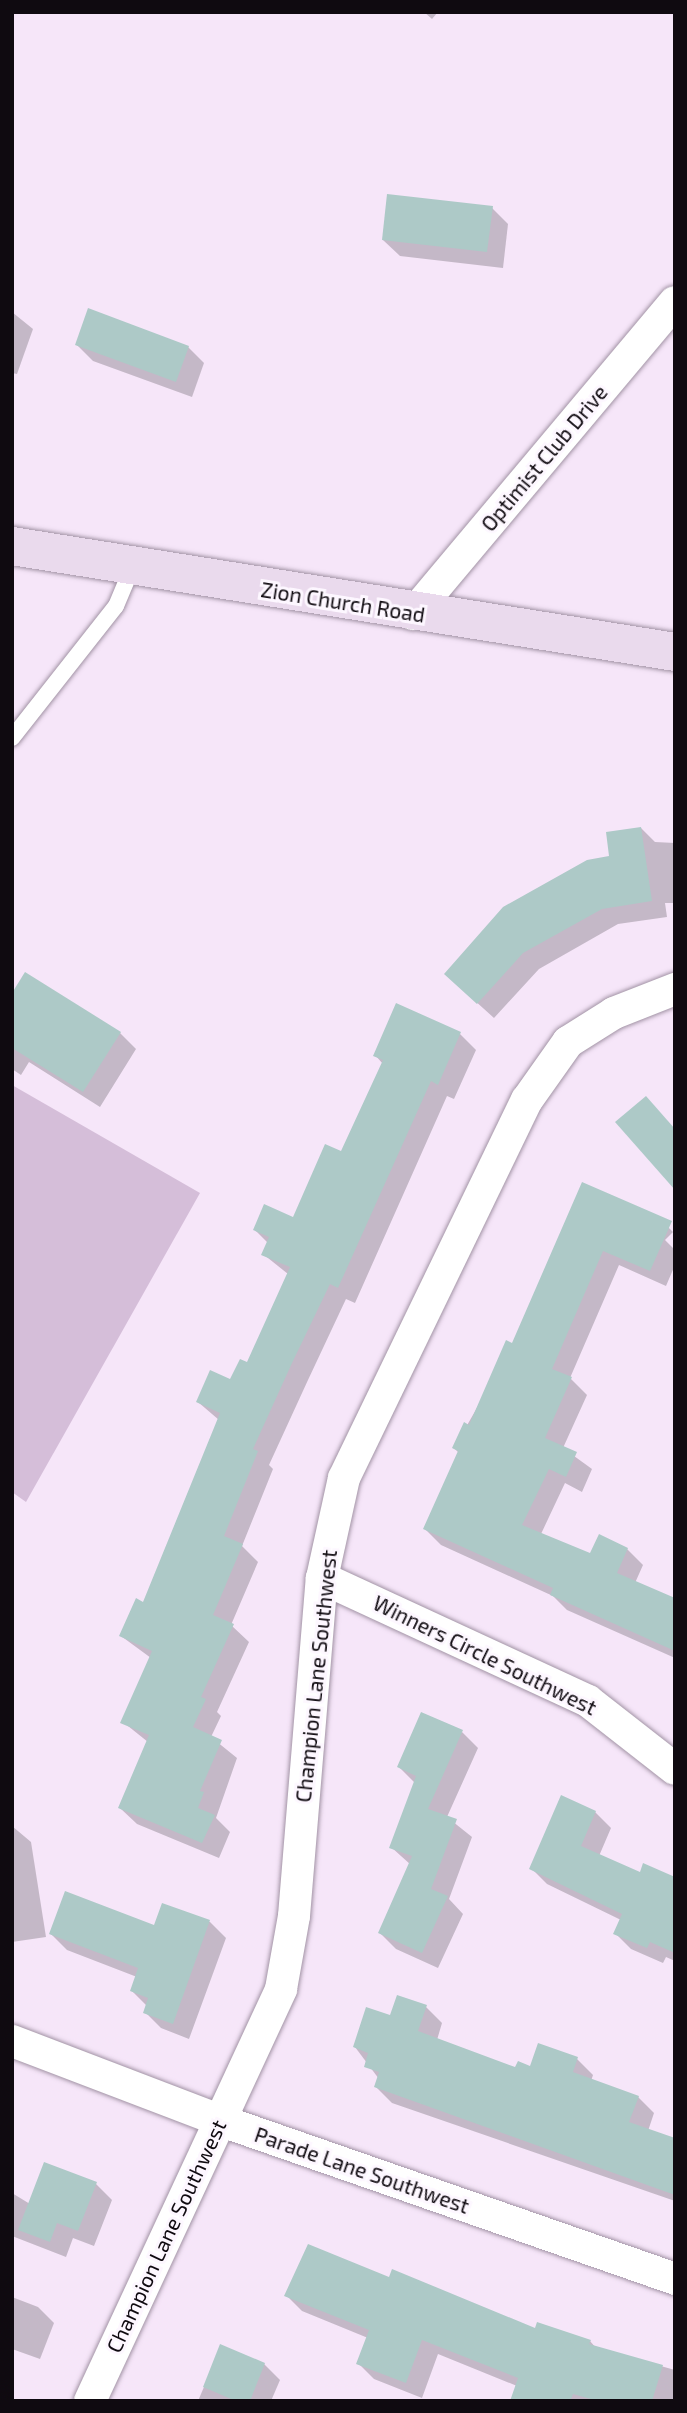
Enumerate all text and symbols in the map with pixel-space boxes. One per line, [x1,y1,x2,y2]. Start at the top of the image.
street label: Optimist Club Drive [476,380,612,536]
street label: Zion Church Road [259,577,427,627]
street label: Champion Lane Southwest [290,1548,342,1804]
street label: Winners Circle Southwest [369,1590,601,1720]
street label: Champion Lane Southwest [101,2116,231,2356]
street label: Parade Lane Southwest [251,2121,473,2219]

